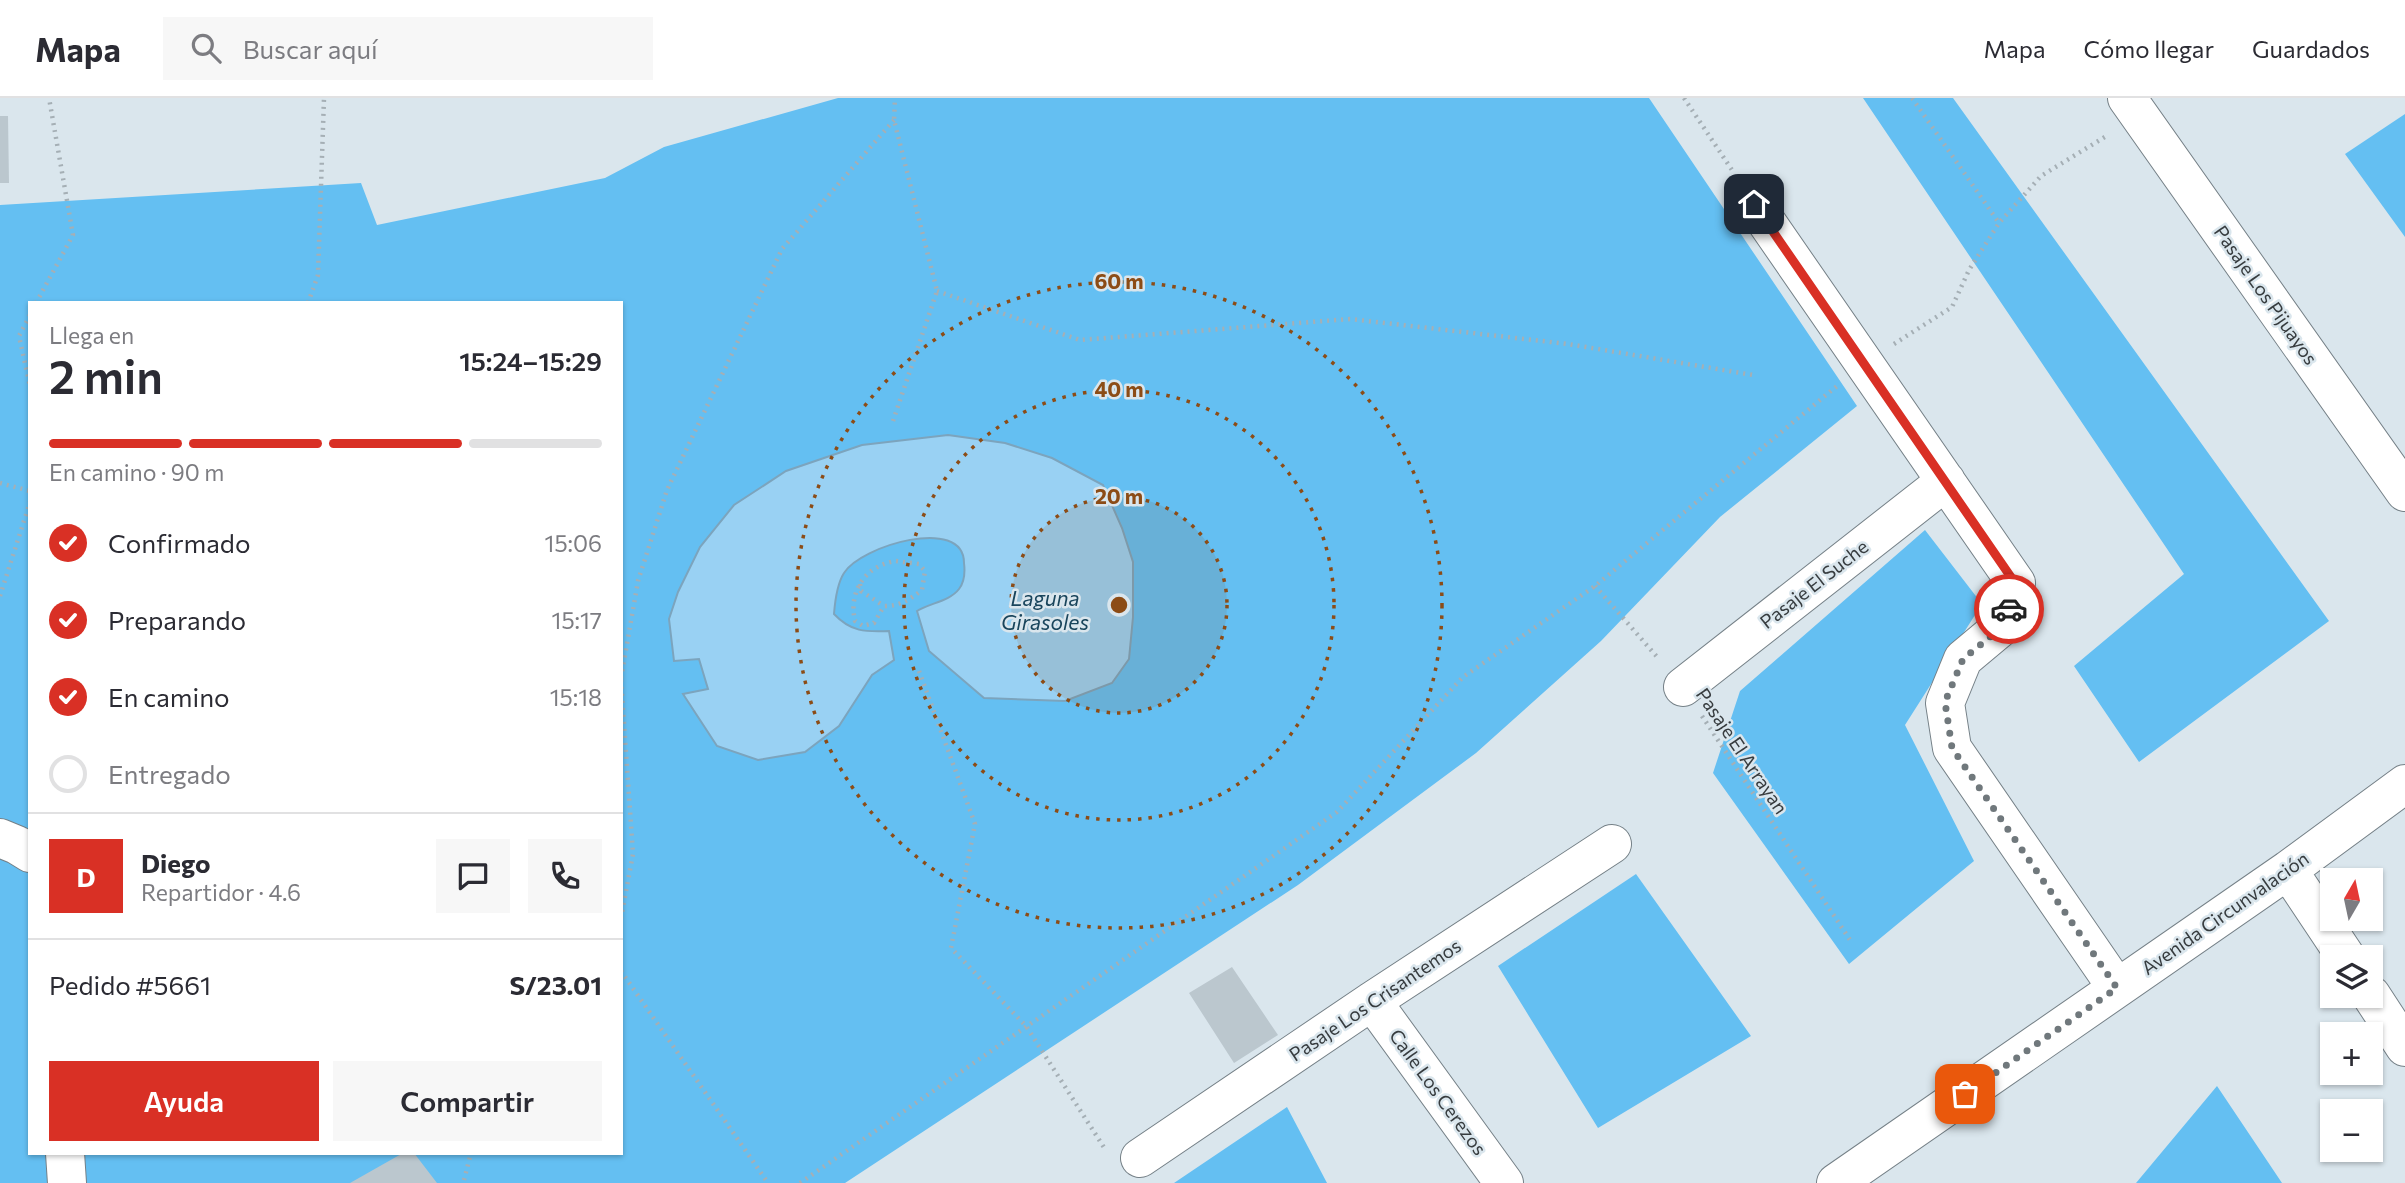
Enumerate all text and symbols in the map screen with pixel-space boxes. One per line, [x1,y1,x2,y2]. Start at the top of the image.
search box [163,17,653,80]
text: Mapa [35,28,121,69]
icon: search [187,29,225,67]
text: Buscar aquí [243,33,378,64]
text: Mapa [1983,34,2046,63]
text: Cómo llegar [2084,34,2214,63]
text: Guardados [2252,34,2370,63]
pin [1724,174,1784,234]
icon: home [1735,185,1773,223]
street label: Pasaje Los Pijuayos [2210,221,2323,369]
text: 60 m [1094,268,1144,293]
text: Llega en [49,321,134,349]
text: 15:24–15:29 [459,345,602,376]
text: 2 min [49,347,163,403]
text: 40 m [1094,376,1144,401]
text: En camino · 90 m [49,458,224,486]
text: 20 m [1095,483,1143,508]
icon: check [49,524,87,562]
text: Confirmado [108,527,250,558]
text: 15:06 [545,529,602,557]
street label: Pasaje El Suche [1755,534,1872,633]
courier [1974,574,2044,644]
water label: Laguna Girasoles [1001,585,1089,634]
icon: car [1990,590,2028,628]
centre of rings [1107,593,1131,617]
icon: check [49,601,87,639]
text: Preparando [108,604,246,635]
text: 15:17 [552,606,602,634]
icon: check [49,678,87,716]
text: En camino [108,681,230,712]
text: 15:18 [550,683,602,711]
street label: Pasaje El Arrayan [1692,683,1793,818]
text: Entregado [108,758,231,789]
button: chat [436,839,510,913]
button: phone [528,839,602,913]
street label: Avenida Circunvalación [2137,846,2313,979]
text: Diego [141,847,211,878]
text: D [76,861,96,892]
north arrow [2320,868,2384,931]
map controls [2320,868,2383,1162]
text: Repartidor · 4.6 [141,878,301,906]
street label: Pasaje Los Crisantemos [1284,933,1465,1066]
button: layers [2320,945,2383,1008]
text: Pedido #5661 [49,969,211,1000]
text: S/23.01 [509,969,602,1000]
button: + [2320,1022,2383,1085]
street label: Calle Los Cerezos [1385,1024,1492,1159]
button: Ayuda [49,1061,319,1141]
button: Compartir [333,1061,602,1141]
pin [1935,1064,1995,1124]
icon: bag [1946,1075,1984,1113]
button: − [2320,1099,2383,1162]

